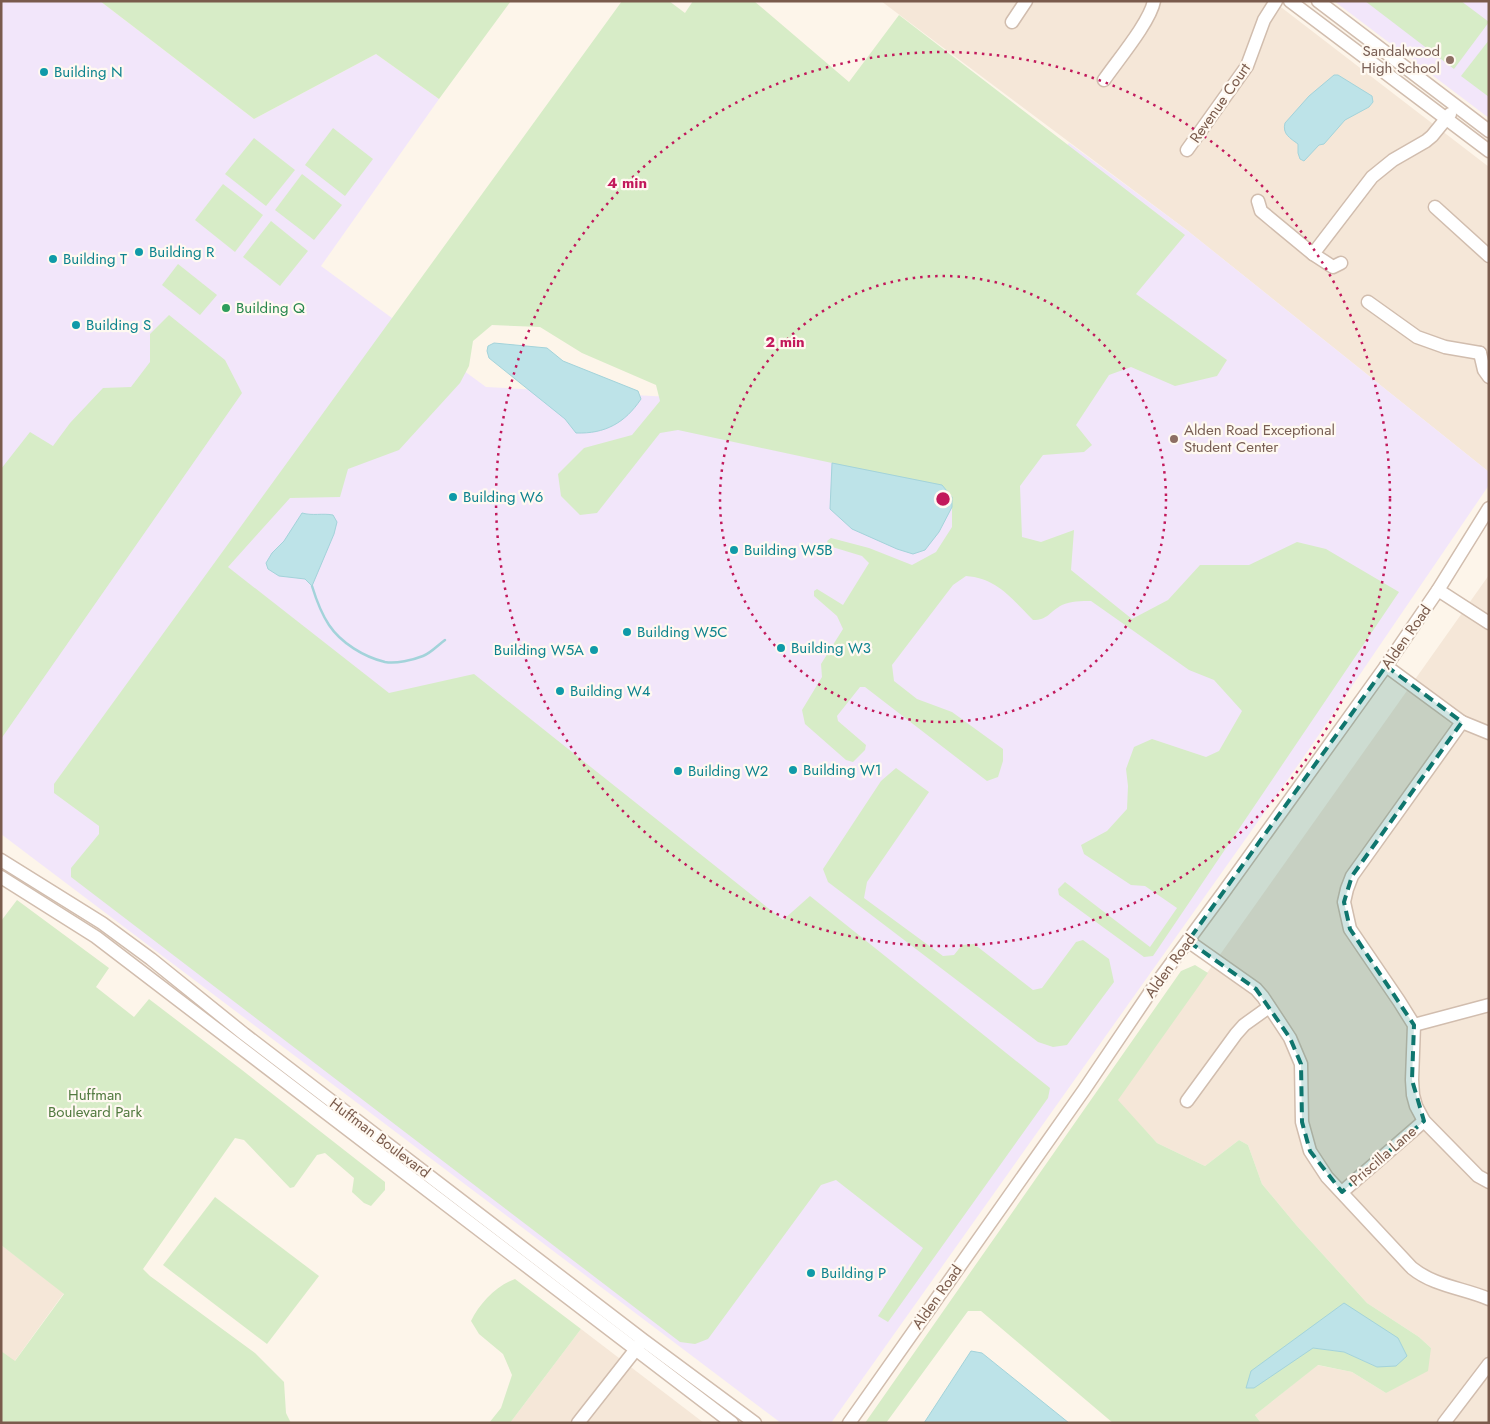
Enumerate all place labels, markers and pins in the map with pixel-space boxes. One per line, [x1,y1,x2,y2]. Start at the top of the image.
place label: Sandalwood High School [1361,40,1440,79]
marker: Sandalwood High School [1444,54,1456,66]
place label: Building N [54,61,123,83]
marker: Building N [38,66,50,78]
place label: Building R [149,241,215,263]
marker: Building R [133,246,145,258]
place label: Building T [63,248,127,270]
marker: Building T [47,253,59,265]
place label: Building Q [236,297,305,319]
marker: Building Q [220,302,232,314]
place label: Building S [86,314,151,336]
marker: Building S [70,319,82,331]
place label: Alden Road Exceptional Student Center [1184,419,1335,458]
marker: Alden Road Exceptional Student Center [1168,433,1180,445]
place label: Building W6 [463,486,543,508]
centre of rings [934,490,952,508]
marker: Building W6 [447,491,459,503]
place label: Building W5B [744,539,833,561]
marker: Building W5B [728,544,740,556]
place label: Building W5C [637,621,728,643]
marker: Building W5C [621,626,633,638]
place label: Building W3 [791,637,871,659]
place label: Building W5A [494,639,584,661]
marker: Building W3 [775,642,787,654]
marker: Building W5A [588,644,600,656]
place label: Building W4 [570,680,651,702]
marker: Building W4 [554,685,566,697]
place label: Building W1 [803,759,882,781]
place label: Building W2 [688,760,768,782]
marker: Building W1 [787,764,799,776]
marker: Building W2 [672,765,684,777]
place label: Building P [821,1262,886,1284]
marker: Building P [805,1267,817,1279]

